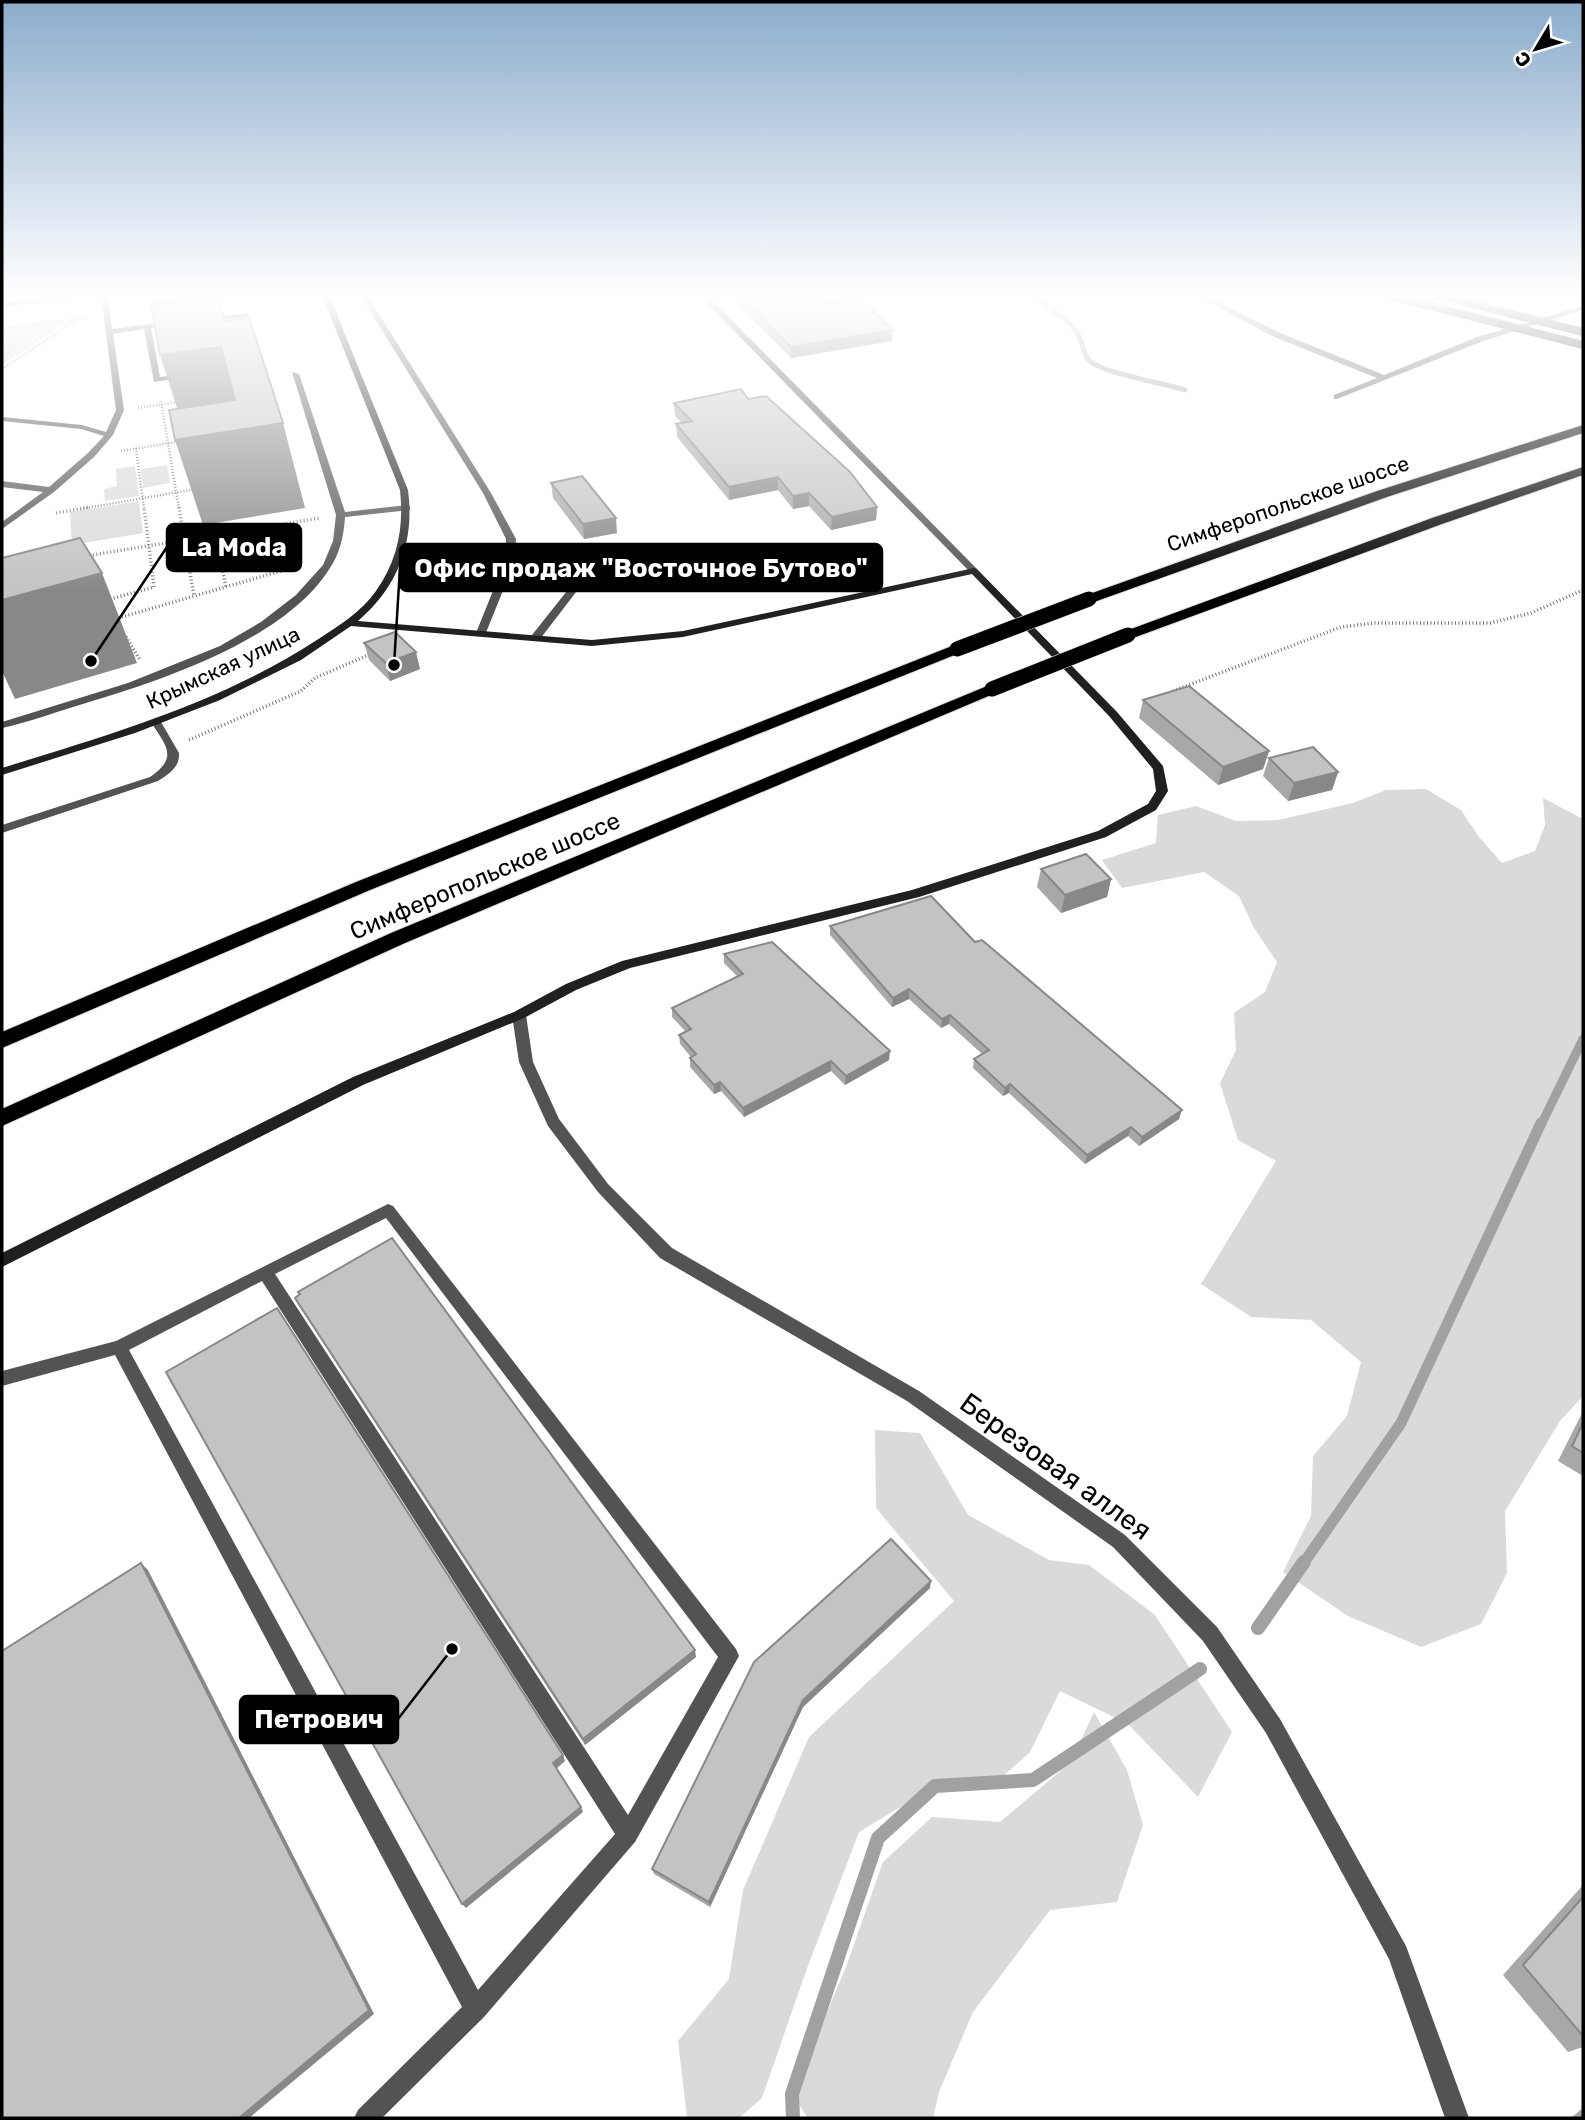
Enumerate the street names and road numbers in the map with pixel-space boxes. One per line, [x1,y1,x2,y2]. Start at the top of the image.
street label: Симферопольское шоссе [1164,450,1412,557]
street label: Крымская улица [142,621,304,714]
street label: Симферопольское шоссе [346,806,624,946]
street label: Березовая аллея [954,1386,1158,1547]

